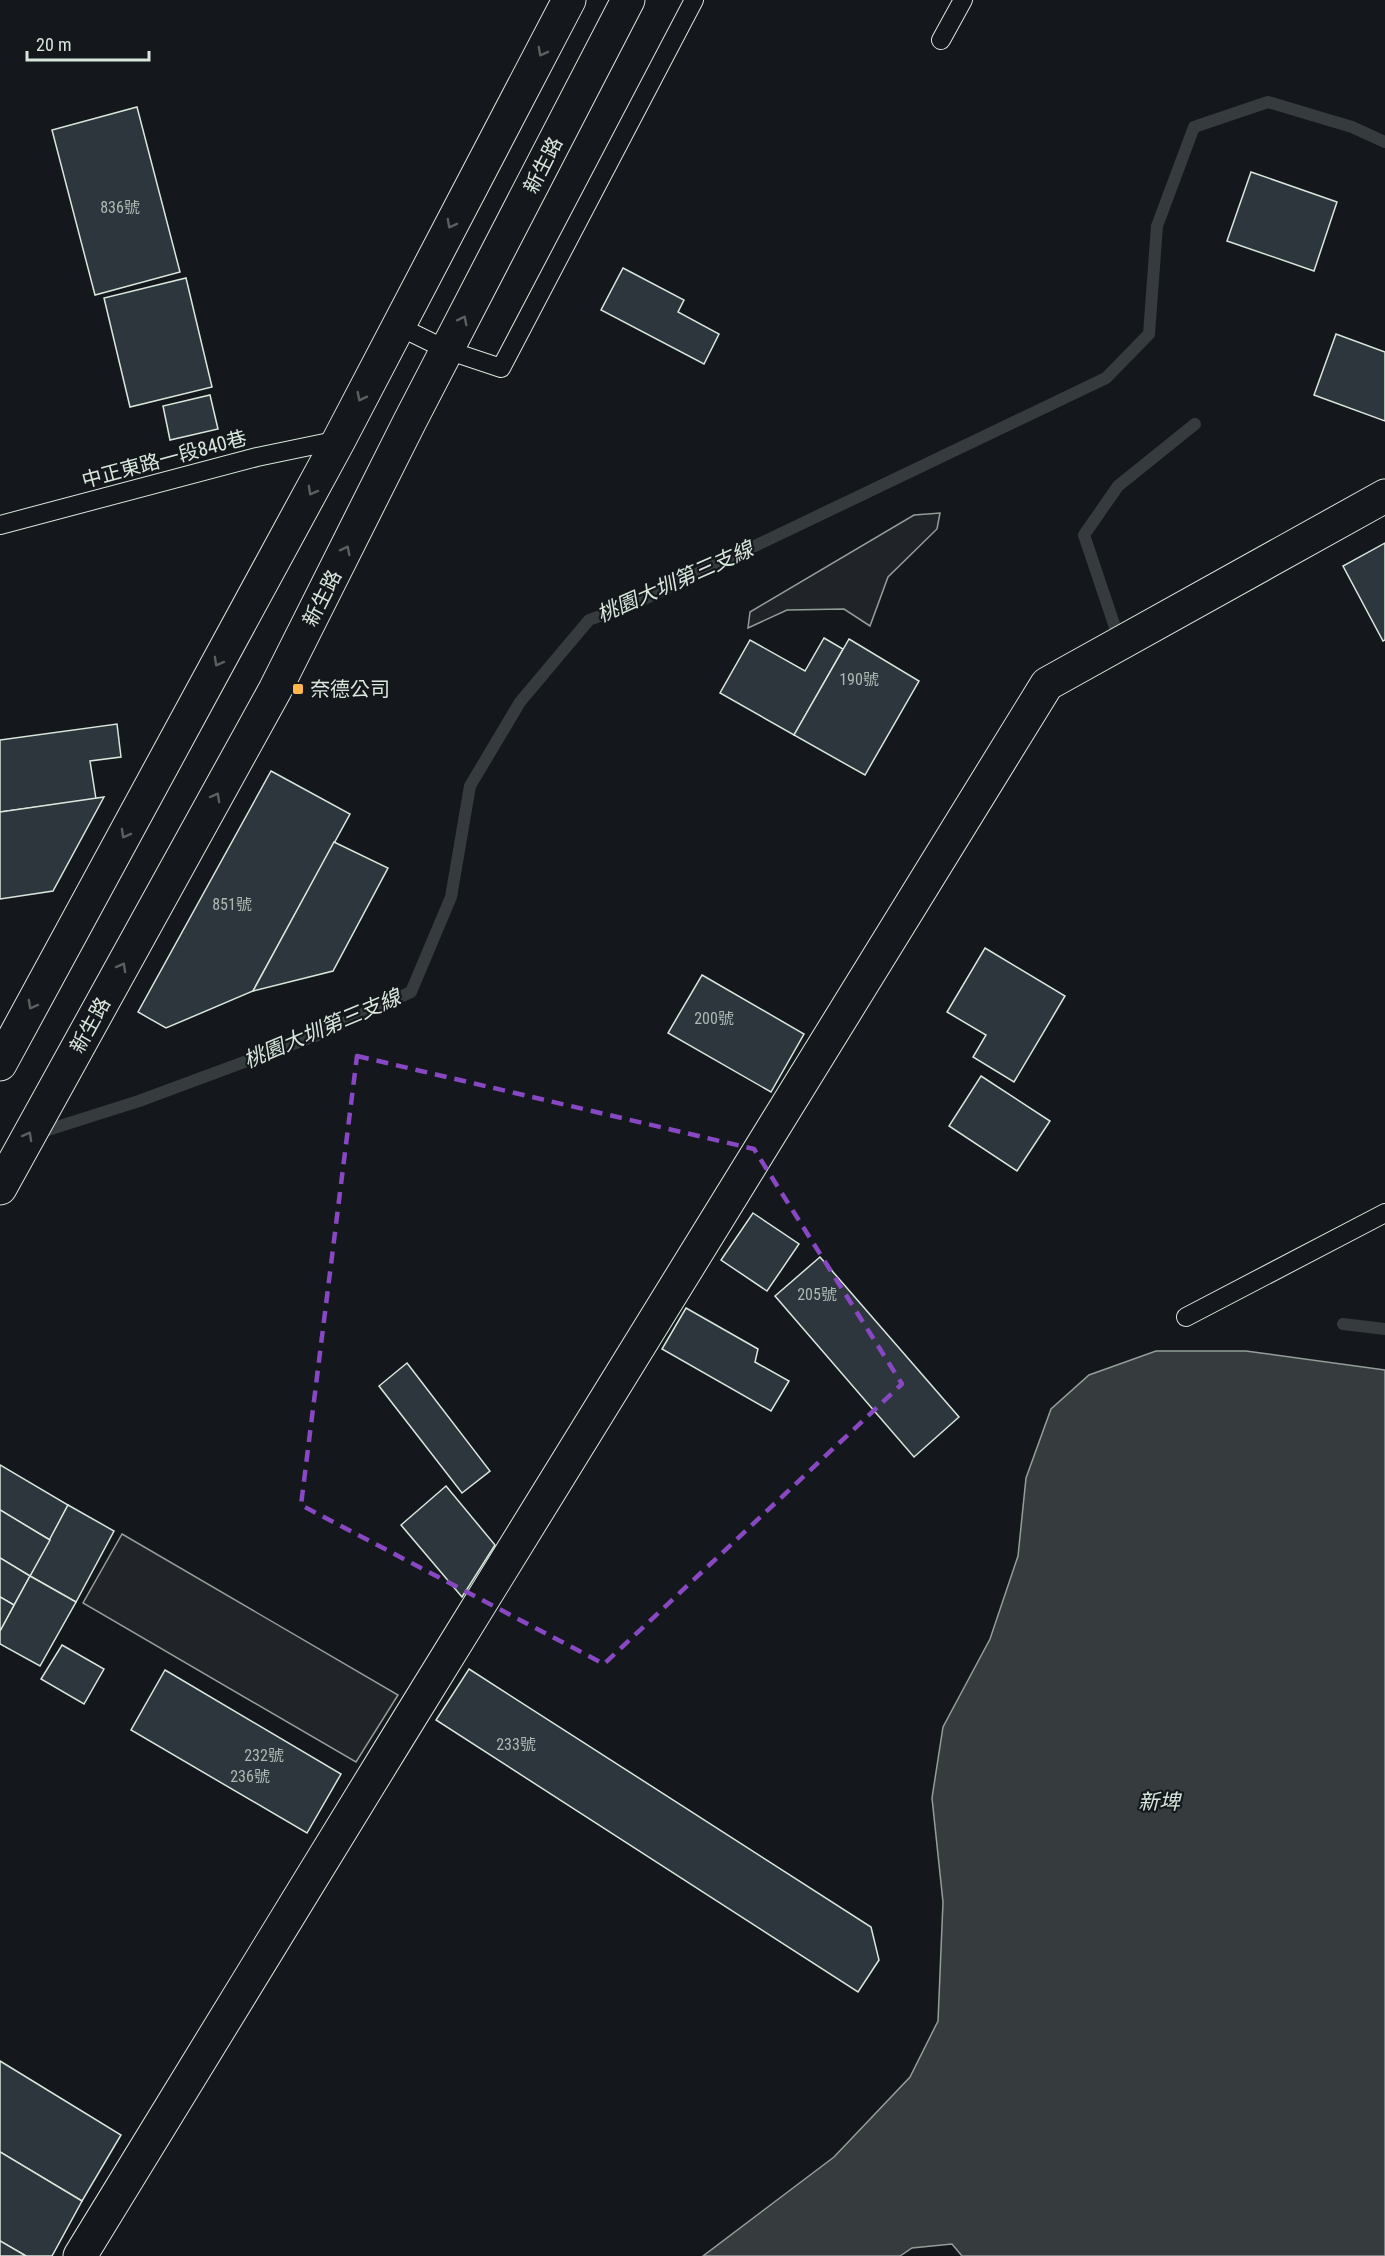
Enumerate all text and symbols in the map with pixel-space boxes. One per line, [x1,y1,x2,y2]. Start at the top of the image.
scale bar [27,24,148,62]
text: 20 m [36,34,71,55]
one-way arrow [538,46,549,56]
street label: 新生路 [519,133,567,197]
house number: 836號 [100,198,140,217]
one-way arrow [447,218,459,229]
one-way arrow [456,315,467,326]
one-way arrow [357,391,369,402]
street label: 中正東路一段840巷 [79,425,249,493]
one-way arrow [307,485,319,495]
water label: 桃園大圳第三支線 [593,536,758,627]
one-way arrow [339,545,350,556]
street label: 新生路 [298,566,346,630]
one-way arrow [214,656,225,666]
house number: 190號 [839,670,879,689]
place label: 奈德公司 [310,677,390,701]
marker: 奈德公司 [291,682,305,696]
one-way arrow [209,792,220,803]
one-way arrow [121,827,132,838]
house number: 851號 [212,895,252,914]
one-way arrow [115,963,126,973]
water label: 桃園大圳第三支線 [240,984,406,1073]
street label: 新生路 [65,993,115,1057]
one-way arrow [28,999,39,1009]
house number: 200號 [694,1009,734,1028]
one-way arrow [21,1132,32,1143]
house number: 205號 [797,1285,837,1304]
house number: 233號 [496,1735,536,1754]
house number: 232號 [244,1746,284,1765]
house number: 236號 [230,1767,270,1786]
water label: 新埤 [1138,1790,1183,1814]

